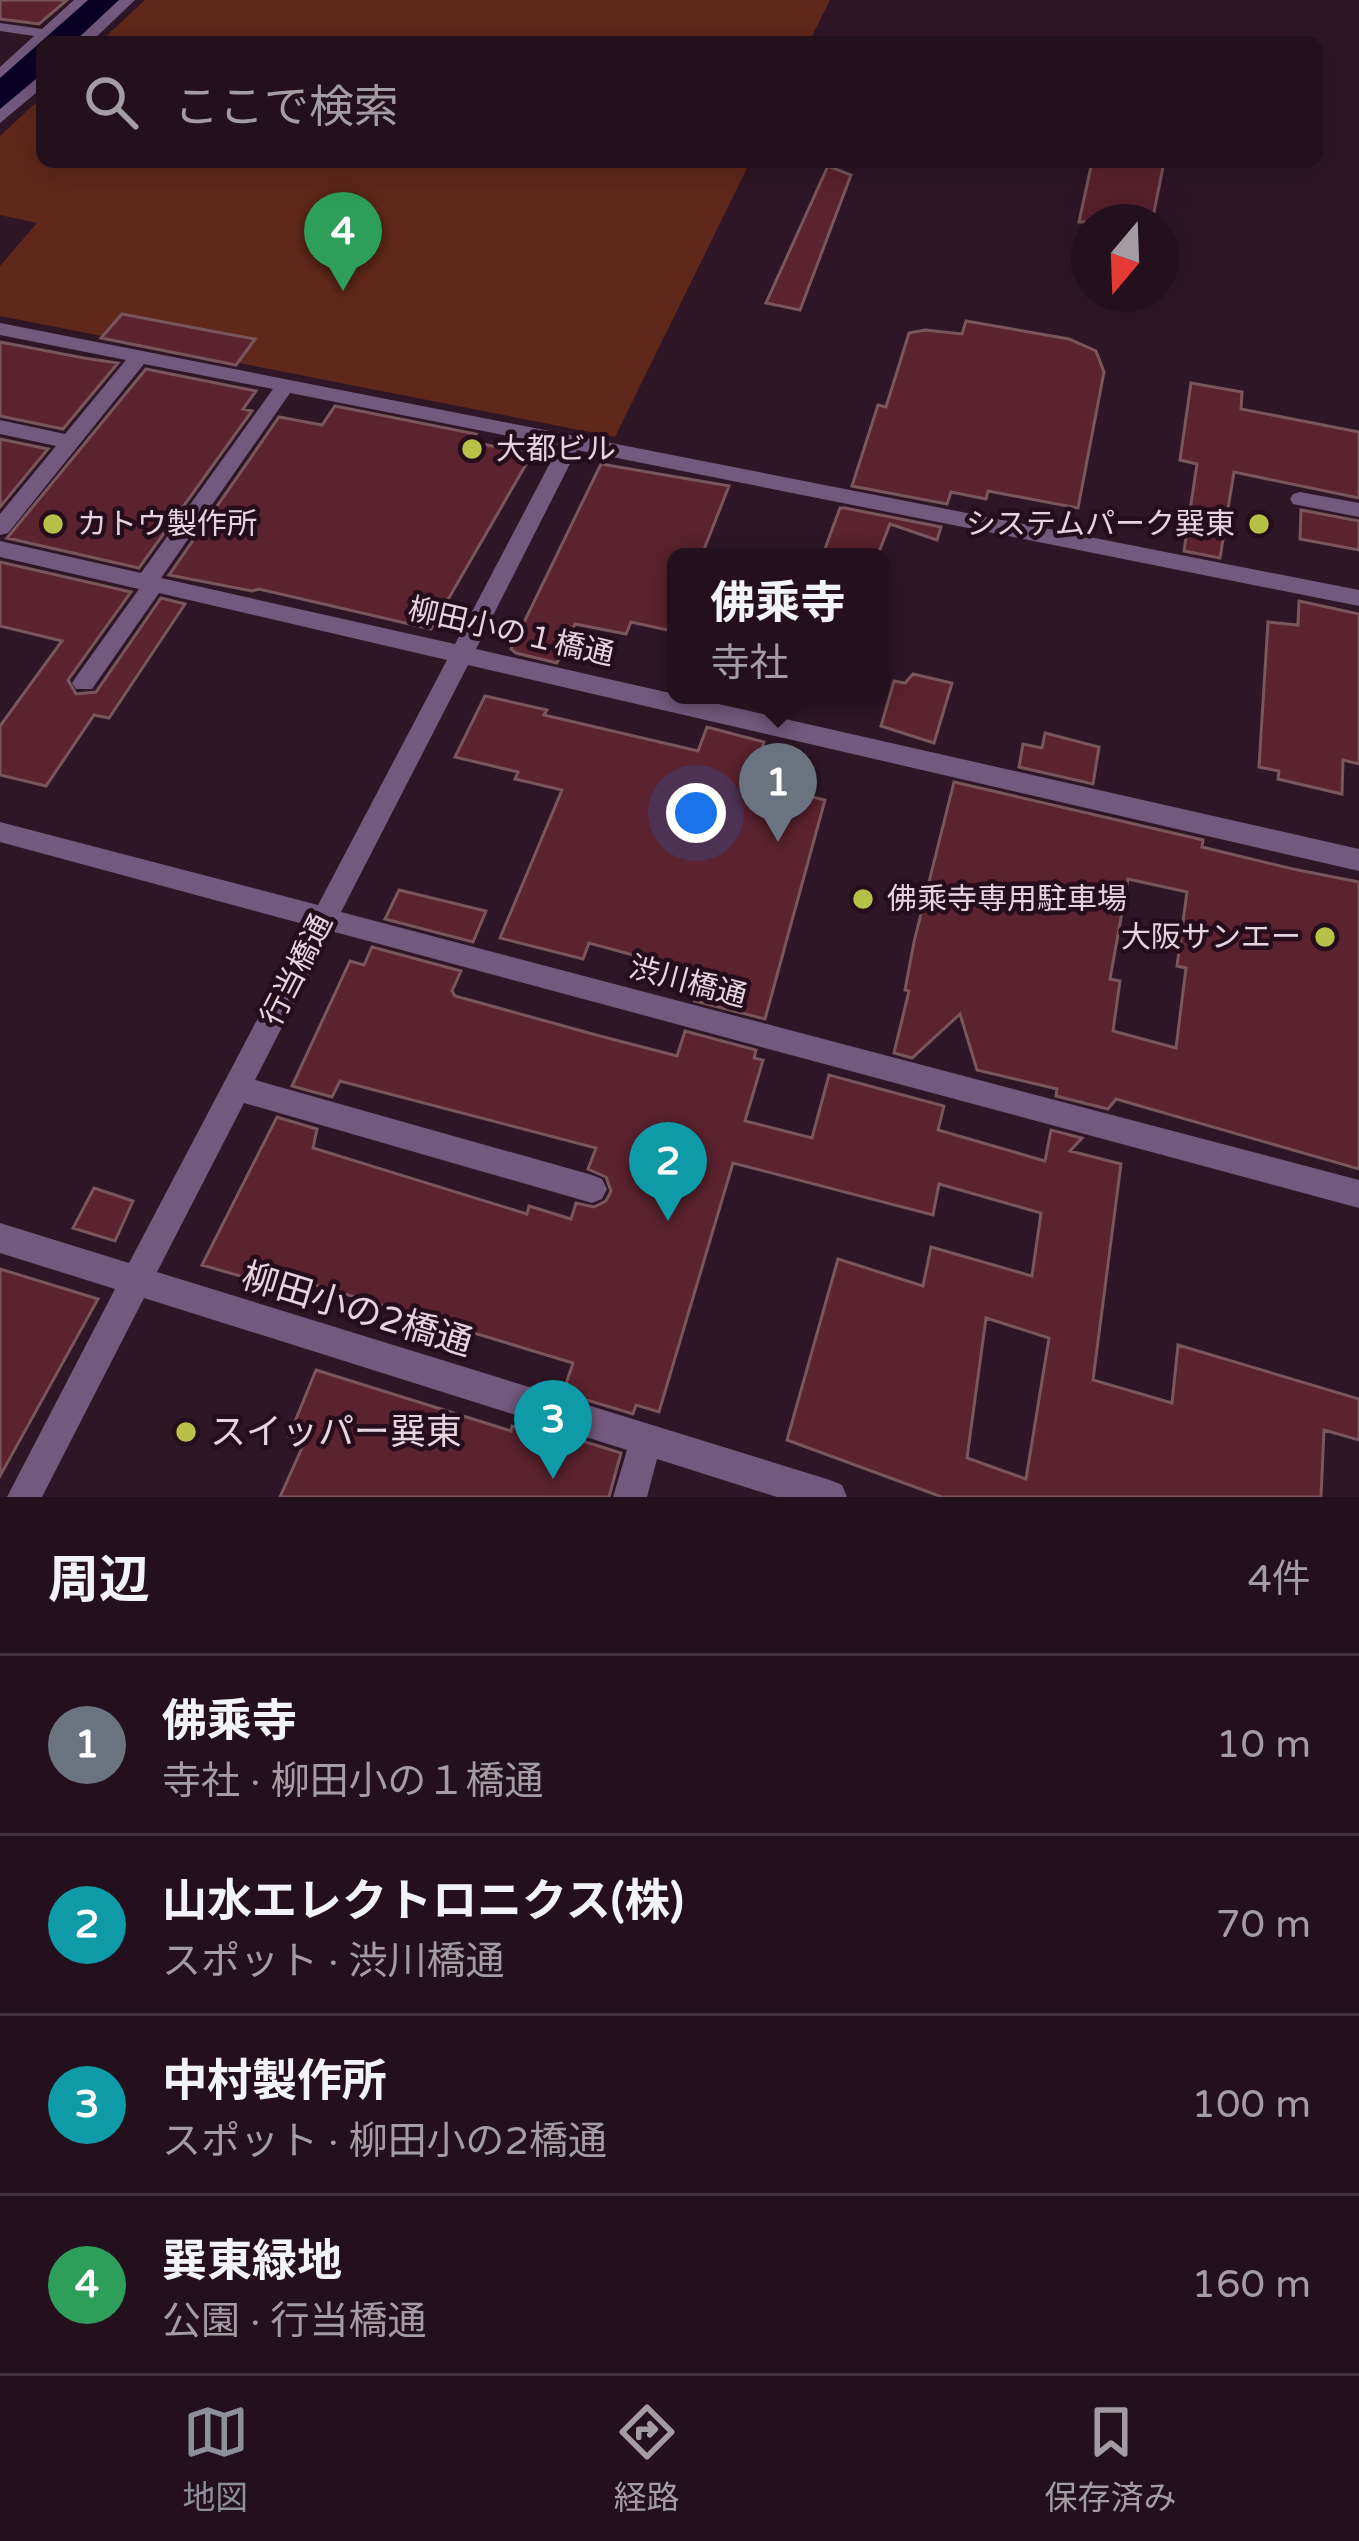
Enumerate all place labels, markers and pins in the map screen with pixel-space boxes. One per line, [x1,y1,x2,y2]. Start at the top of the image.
pin: 4 [304,192,382,291]
place label: 大都ビル [496,431,616,468]
marker: 大都ビル [459,436,485,462]
place label: カトウ製作所 [77,506,257,543]
place label: システムパーク巽東 [966,506,1235,543]
marker: カトウ製作所 [40,511,66,537]
marker: システムパーク巽東 [1246,511,1272,537]
pin: 1 [739,743,817,842]
place label: 佛乘寺専用駐車場 [887,881,1127,918]
marker: 佛乘寺専用駐車場 [850,886,876,912]
place label: 大阪サンエー [1121,919,1301,956]
marker: 大阪サンエー [1312,924,1338,950]
pin: 2 [629,1122,707,1221]
pin: 3 [514,1380,592,1479]
place label: スイッパー巽東 [210,1411,462,1454]
marker: スイッパー巽東 [173,1419,199,1445]

